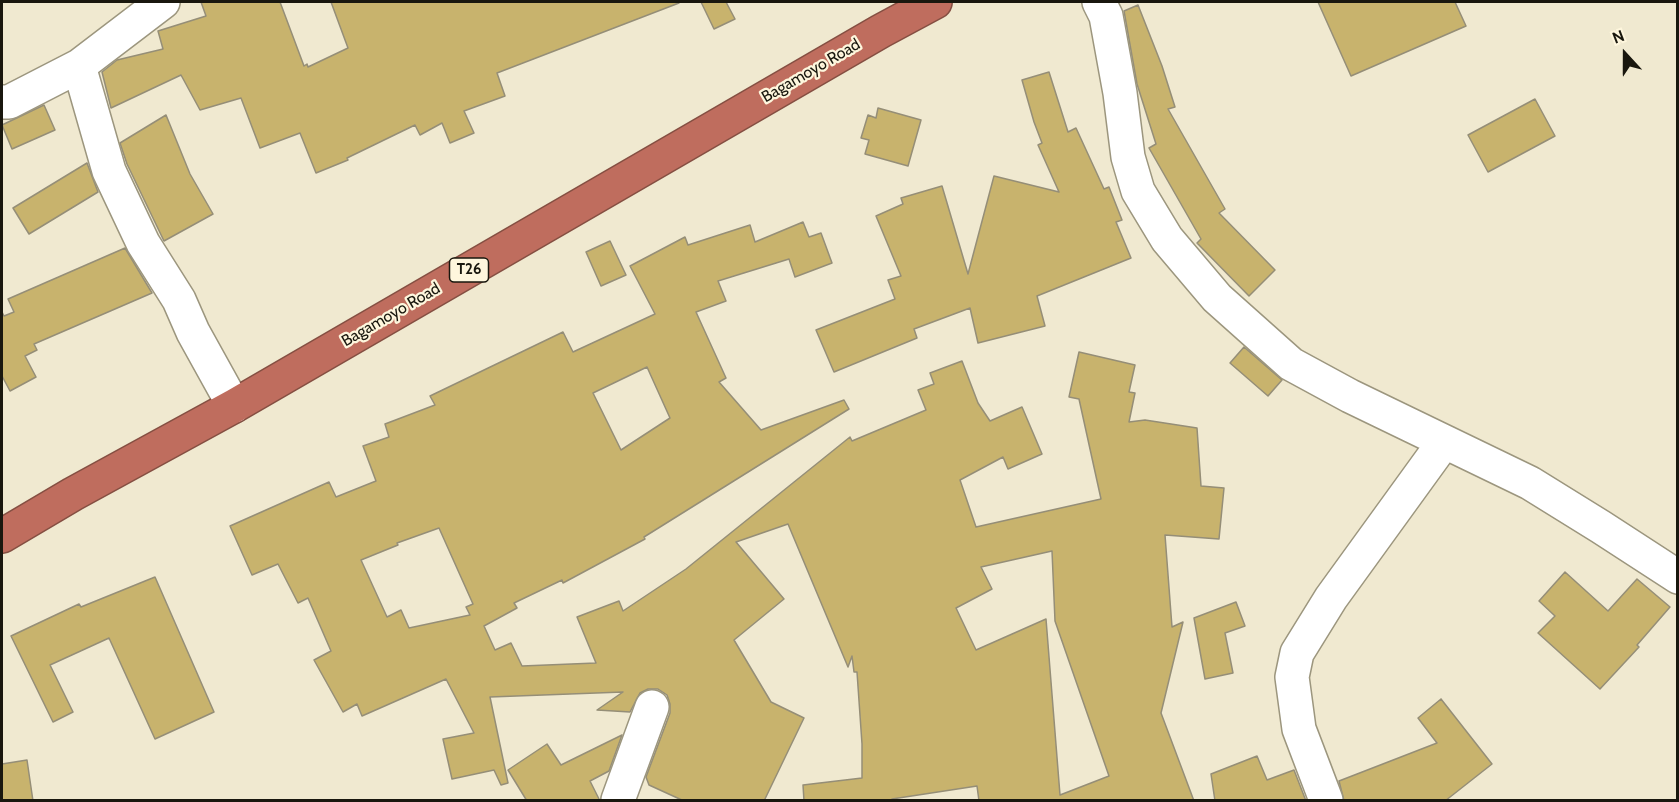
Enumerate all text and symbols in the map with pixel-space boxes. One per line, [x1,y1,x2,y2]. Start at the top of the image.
north arrow [1595,24,1655,84]
text: N [1610,26,1627,48]
street label: Bagamoyo Road [758,35,864,107]
road number: T26 [450,258,488,282]
street label: Bagamoyo Road [338,279,444,351]

